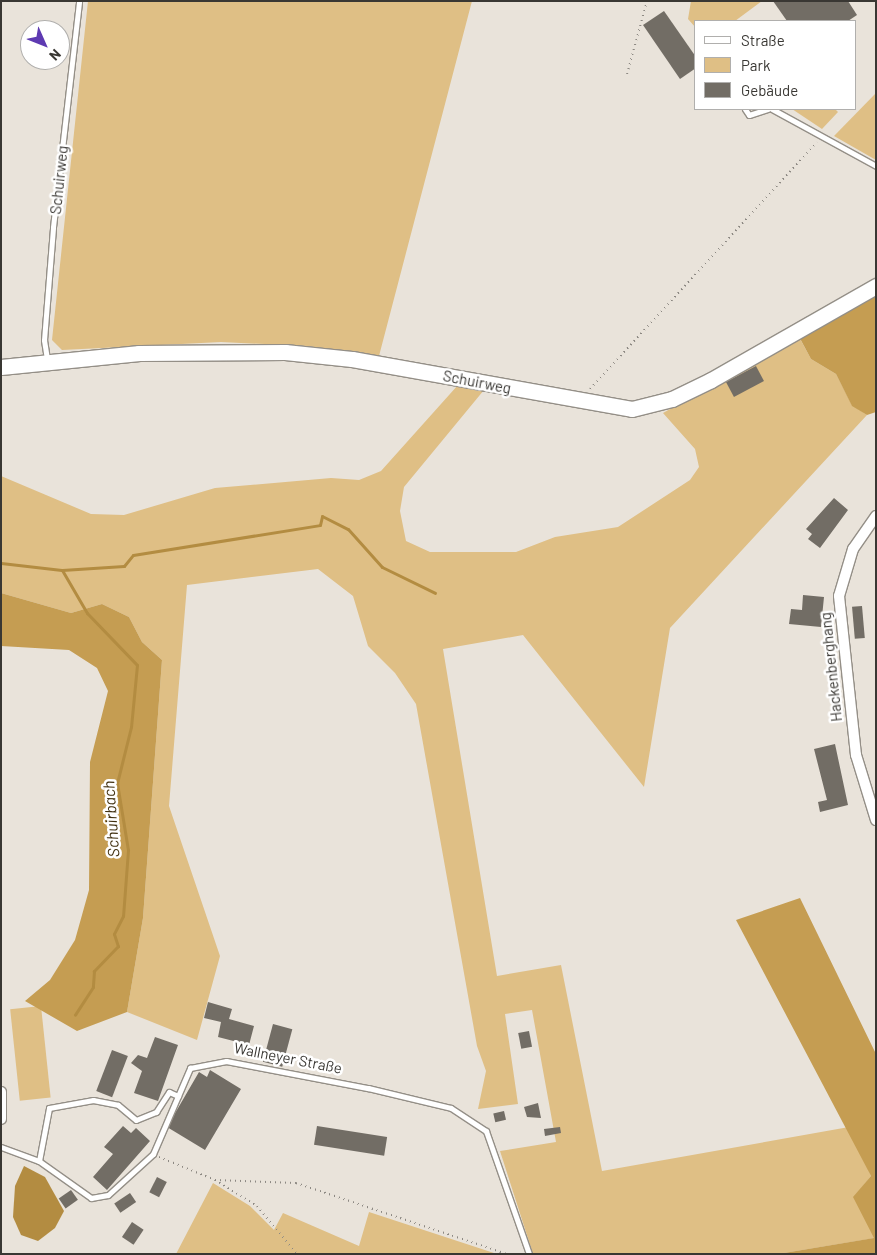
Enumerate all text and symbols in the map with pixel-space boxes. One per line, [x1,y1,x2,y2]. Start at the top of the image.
north arrow [20,20,70,70]
legend [694,20,857,110]
text: Straße [741,31,785,49]
text: N [46,46,65,64]
text: Park [741,56,770,74]
text: Gebäude [741,81,798,99]
street label: Schuirweg [46,145,72,215]
street label: Schuirweg [441,367,513,397]
street label: Hackenberghang [816,611,846,723]
water label: Schuirbach [99,780,123,858]
street label: Wallneyer Straße [233,1039,343,1077]

